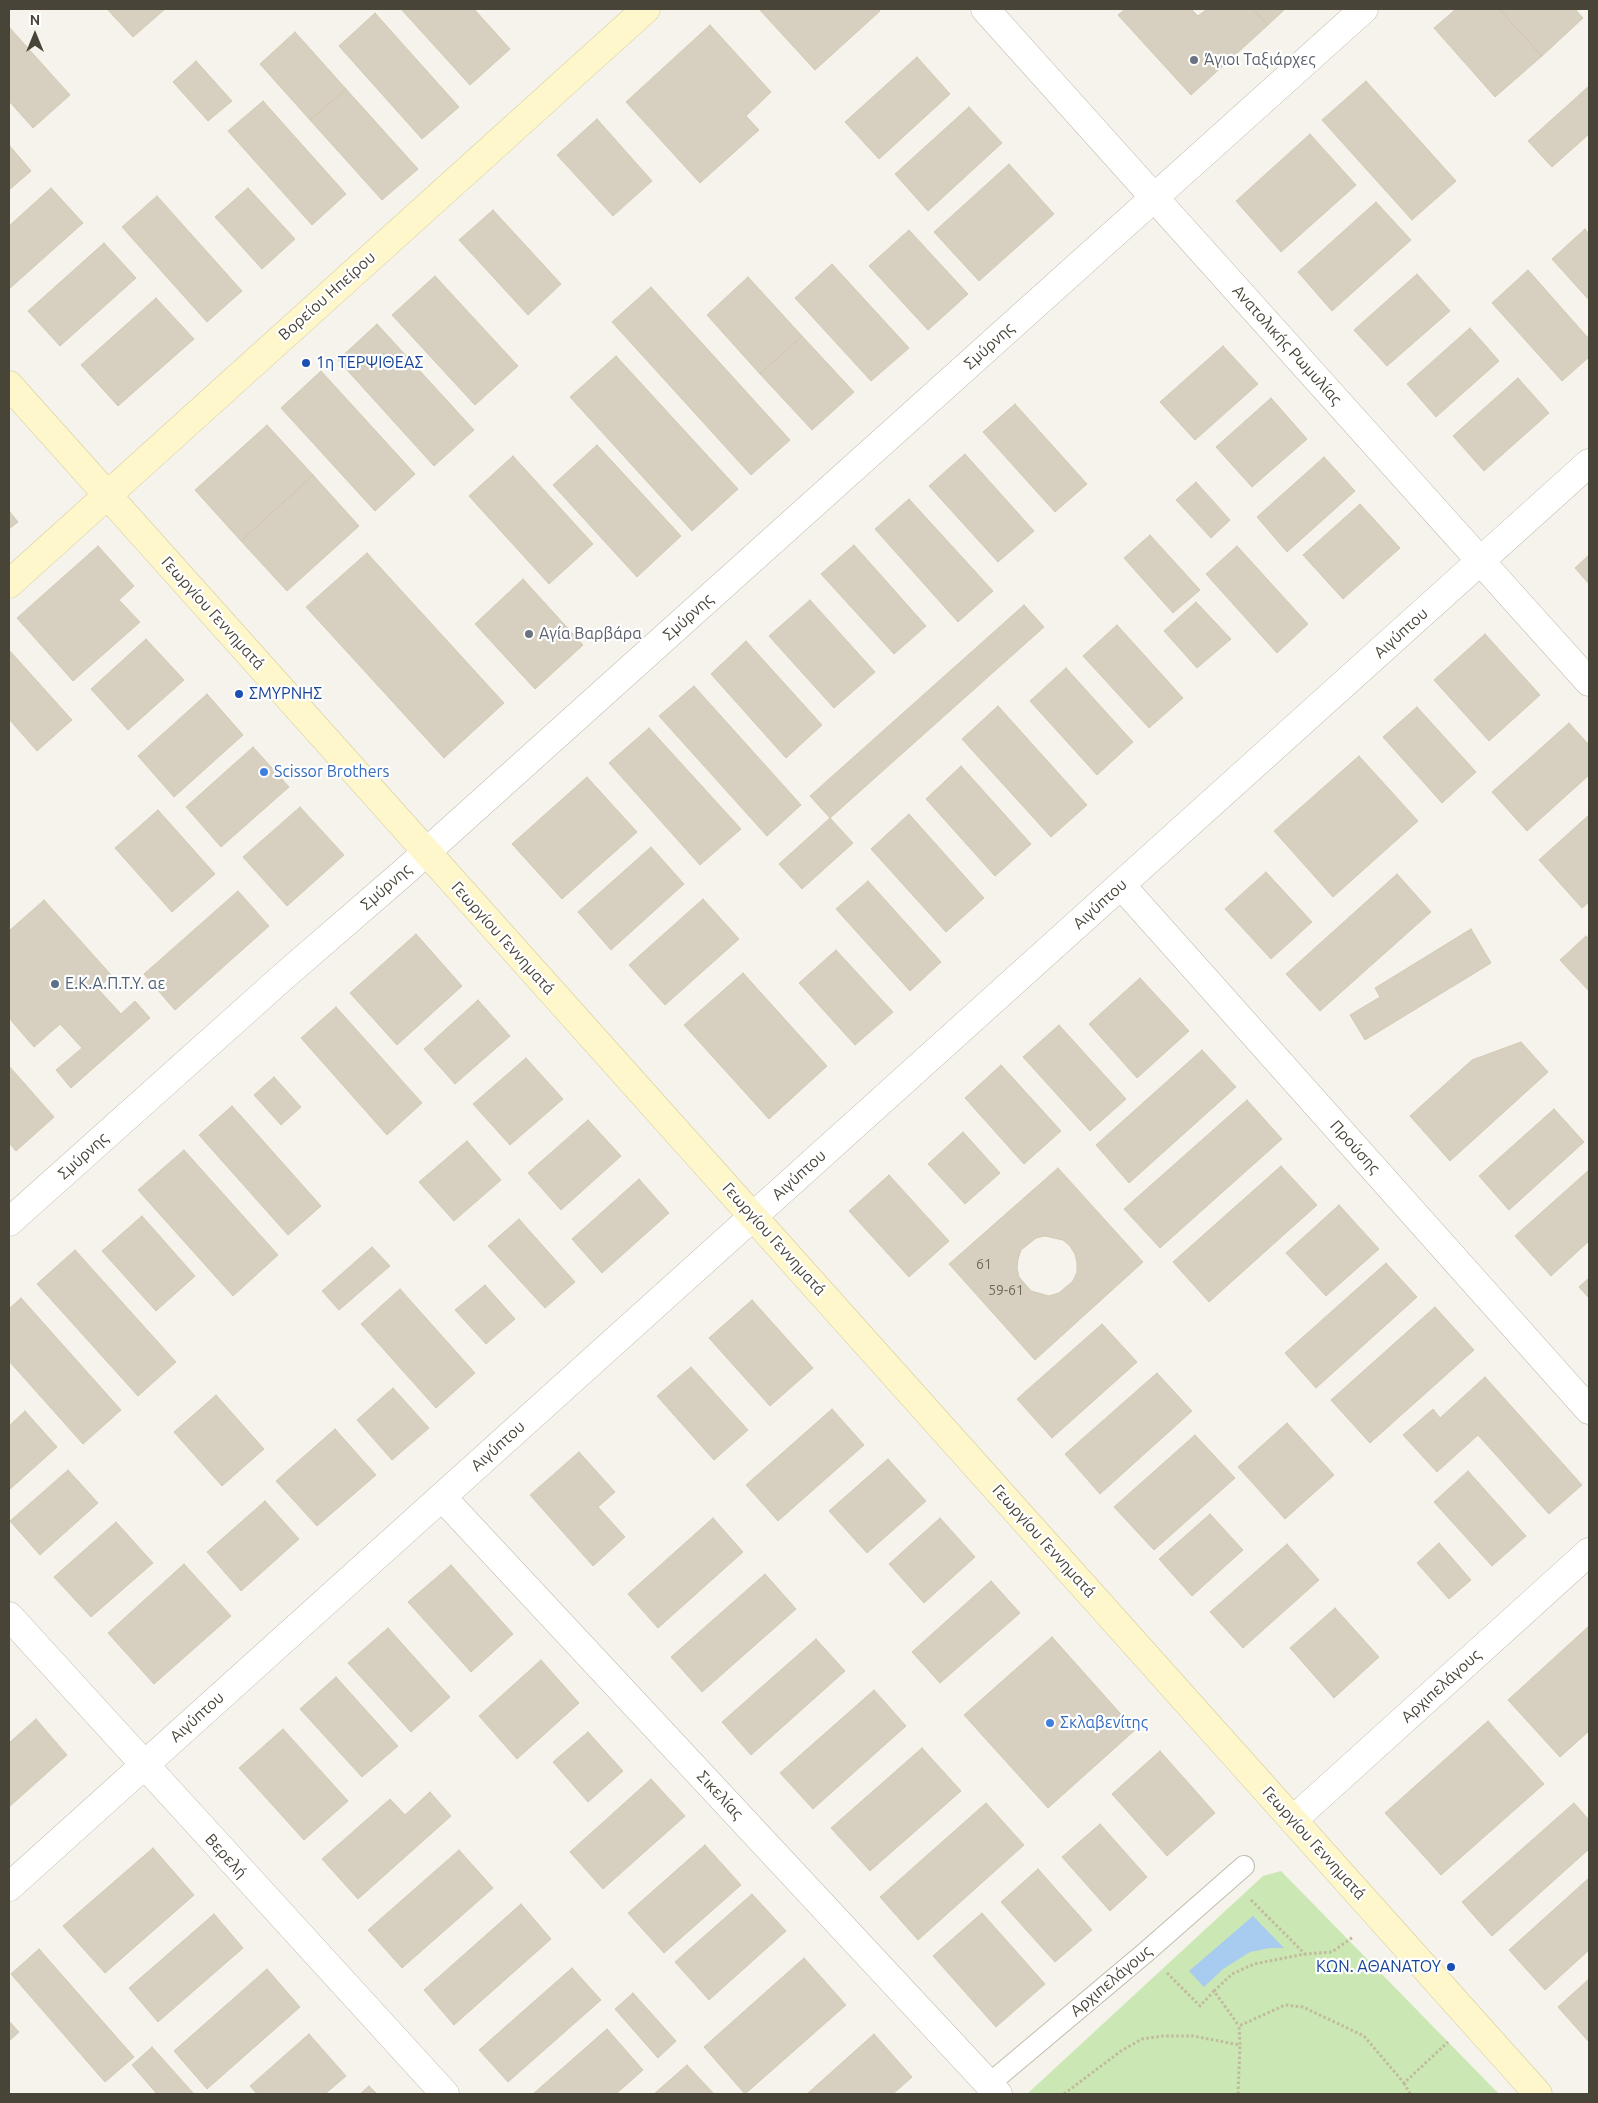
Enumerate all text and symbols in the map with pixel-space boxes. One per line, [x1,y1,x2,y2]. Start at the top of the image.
north arrow [10,10,60,60]
text: N [30,12,40,28]
place label: Άγιοι Ταξιάρχες [1204,50,1315,70]
marker: Άγιοι Ταξιάρχες [1188,54,1200,66]
street label: Βορείου Ηπείρου [275,247,379,345]
street label: Ανατολικής Ρωμυλίας [1228,281,1346,409]
street label: Σμύρνης [960,319,1018,373]
place label: 1η ΤΕΡΨΙΘΕΑΣ [316,353,424,373]
marker: 1η ΤΕΡΨΙΘΕΑΣ [300,357,312,369]
street label: Γεωργίου Γεννηματά [157,553,269,673]
street label: Σμύρνης [659,590,717,644]
street label: Αιγύπτου [1370,604,1432,662]
place label: Αγία Βαρβάρα [539,624,642,644]
marker: Αγία Βαρβάρα [523,628,535,640]
place label: ΣΜΥΡΝΗΣ [249,684,322,704]
marker: ΣΜΥΡΝΗΣ [233,688,245,700]
place label: Scissor Brothers [274,762,390,782]
marker: Scissor Brothers [258,766,270,778]
street label: Σμύρνης [357,860,415,914]
street label: Αιγύπτου [1069,875,1131,933]
street label: Γεωργίου Γεννηματά [447,878,559,998]
place label: Ε.Κ.Α.Π.Τ.Υ. αε [65,974,165,994]
marker: Ε.Κ.Α.Π.Τ.Υ. αε [49,978,61,990]
street label: Προύσης [1326,1116,1384,1178]
street label: Σμύρνης [54,1129,112,1183]
street label: Αιγύπτου [768,1146,830,1204]
street label: Γεωργίου Γεννηματά [718,1179,830,1299]
house number: 61 [976,1256,992,1272]
house number: 59-61 [988,1282,1024,1298]
street label: Αιγύπτου [467,1417,529,1475]
street label: Γεωργίου Γεννηματά [988,1481,1100,1601]
street label: Αρχιπελάγους [1397,1645,1485,1727]
street label: Αιγύπτου [166,1688,228,1746]
place label: Σκλαβενίτης [1060,1713,1148,1733]
marker: Σκλαβενίτης [1044,1717,1056,1729]
street label: Σικελίας [693,1767,747,1823]
street label: Γεωργίου Γεννηματά [1258,1783,1370,1903]
street label: Βερελή [201,1830,251,1882]
street label: Αρχιπελάγους [1066,1941,1156,2021]
place label: ΚΩΝ. ΑΘΑΝΑΤΟΥ [1316,1957,1441,1977]
marker: ΚΩΝ. ΑΘΑΝΑΤΟΥ [1445,1961,1457,1973]

